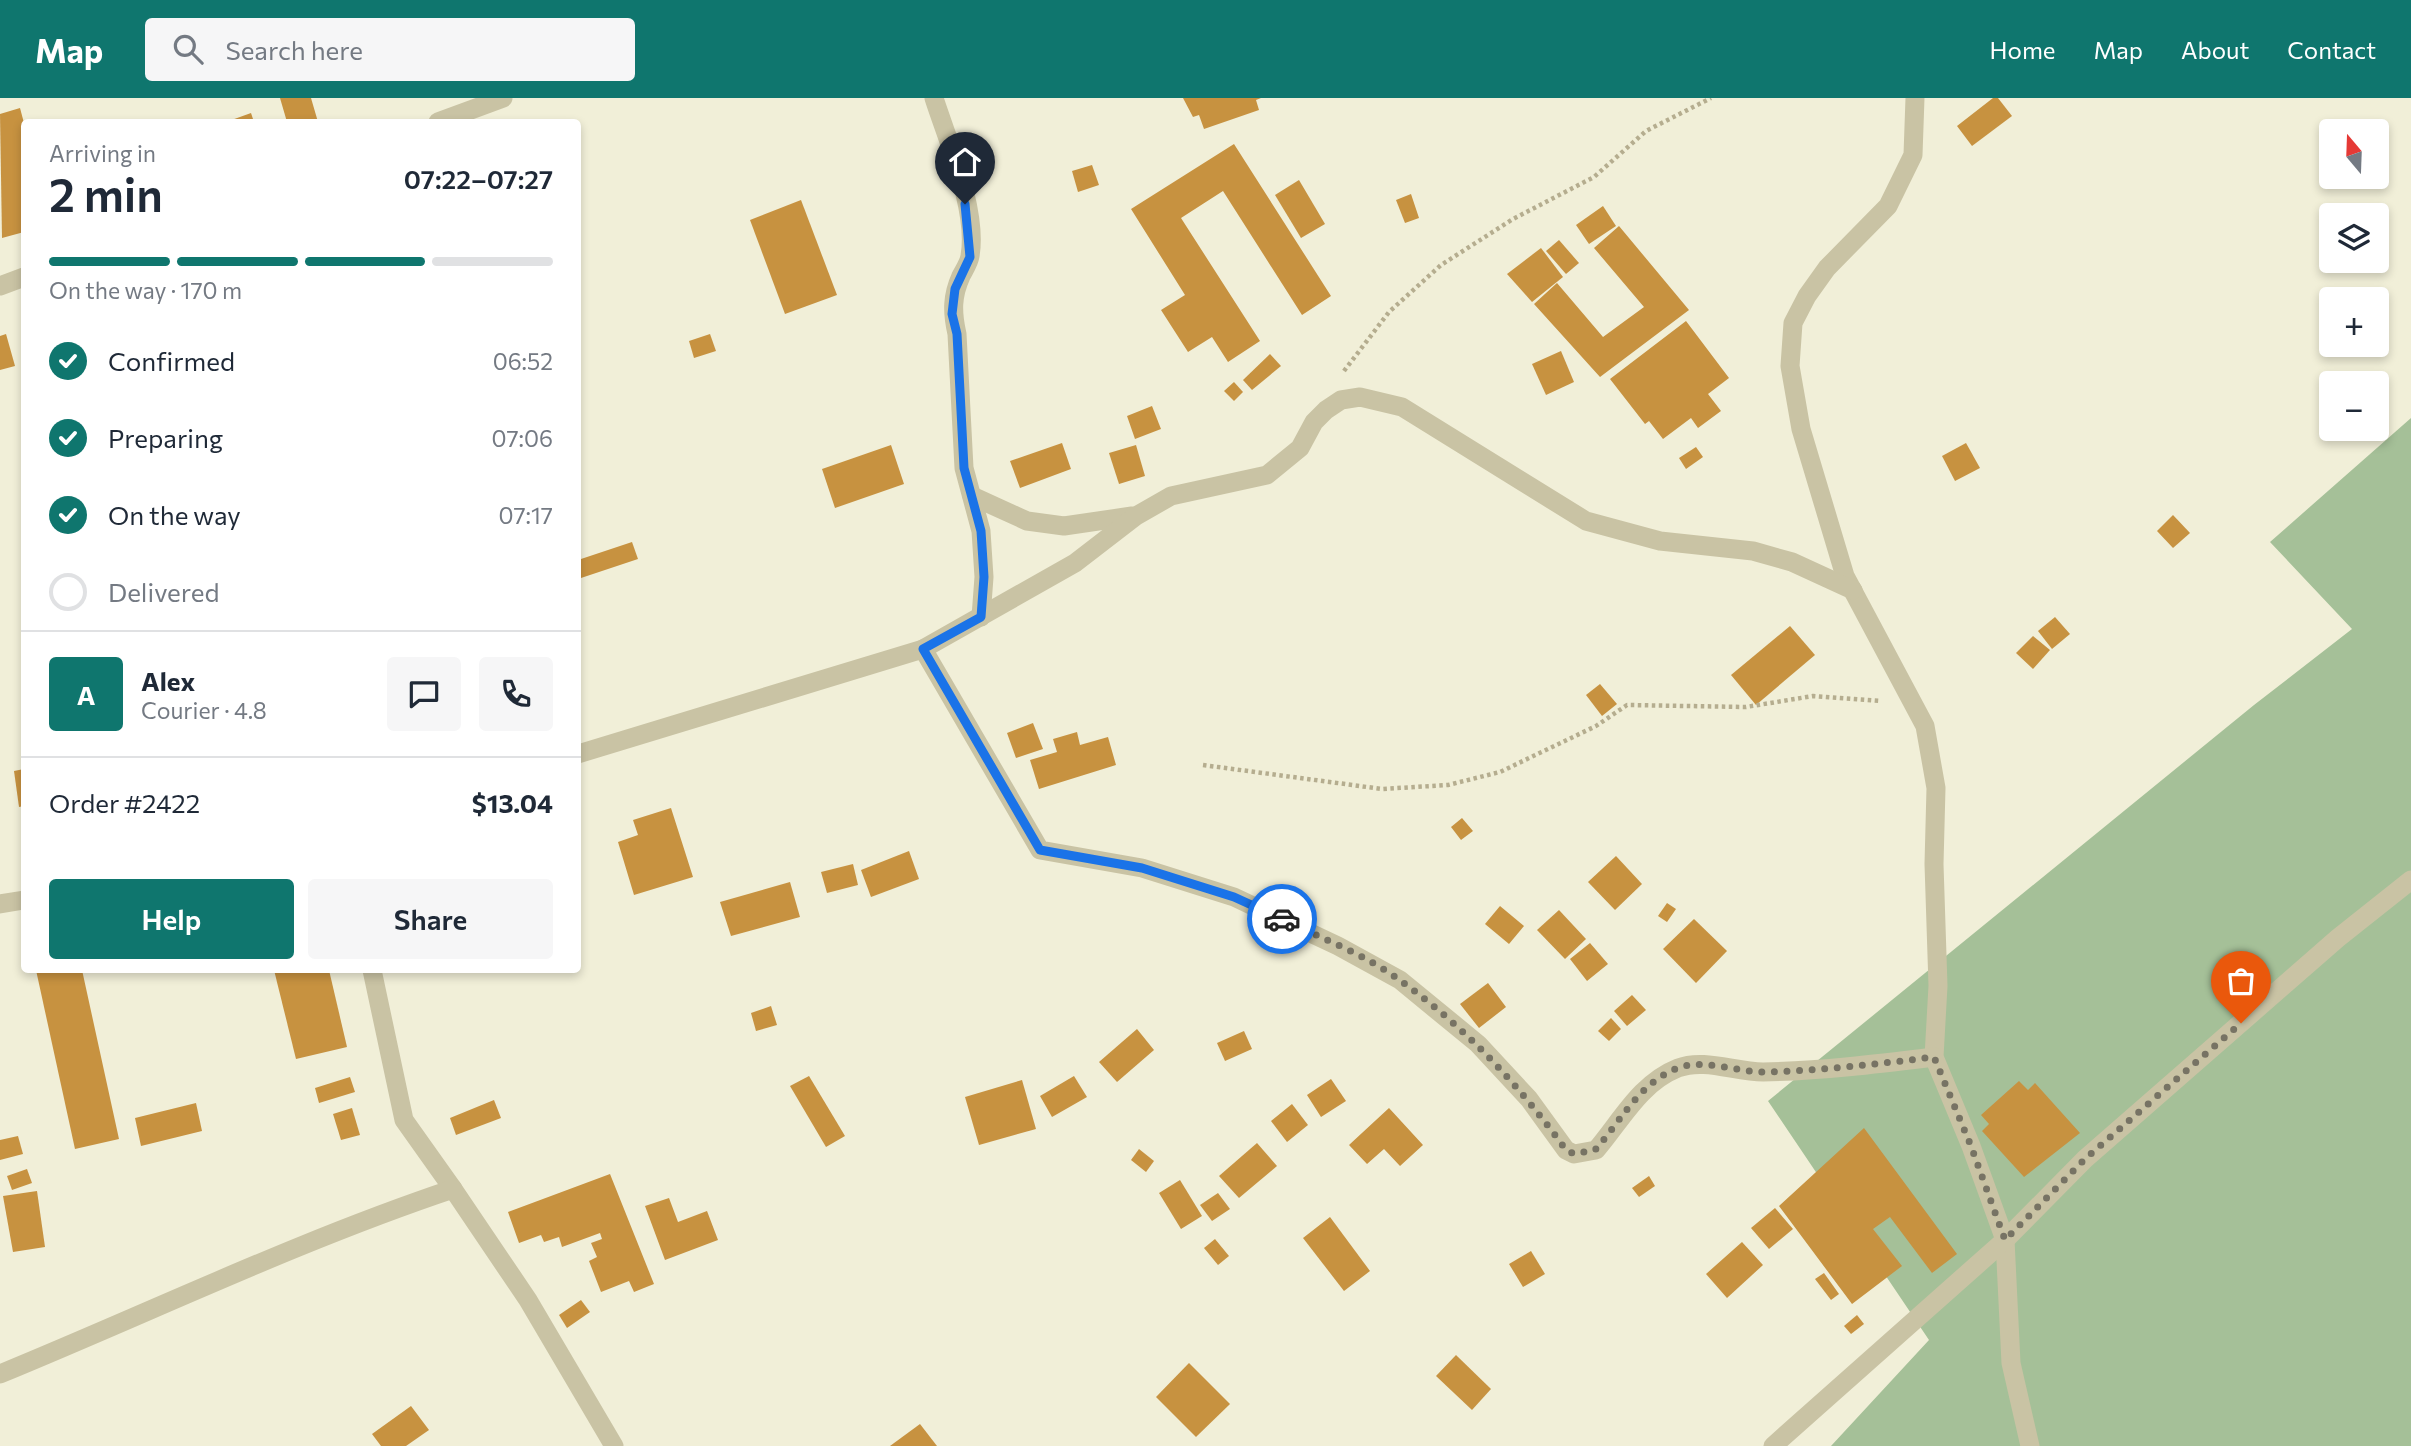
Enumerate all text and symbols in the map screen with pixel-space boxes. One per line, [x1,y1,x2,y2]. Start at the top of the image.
search box [145,18,635,81]
text: Map [35,29,103,70]
icon: search [169,30,207,68]
text: Search here [225,34,363,65]
text: Home [1990,35,2056,64]
text: Map [2094,35,2143,64]
text: About [2181,35,2249,64]
text: Contact [2287,35,2376,64]
north arrow [2319,119,2389,189]
map controls [2319,119,2389,441]
pin [935,132,995,204]
text: Arriving in [49,139,156,167]
icon: home [946,143,984,181]
text: 07:22–07:27 [404,163,553,194]
text: 2 min [49,165,163,221]
button: layers [2319,203,2389,273]
text: On the way · 170 m [49,276,242,304]
button: + [2319,287,2389,357]
icon: check [49,342,87,380]
text: Confirmed [108,345,235,376]
text: 06:52 [493,347,553,375]
button: − [2319,371,2389,441]
icon: check [49,419,87,457]
text: Preparing [108,422,223,453]
text: 07:06 [492,424,553,452]
icon: check [49,496,87,534]
text: On the way [108,499,241,530]
text: 07:17 [499,501,553,529]
text: Delivered [108,576,219,607]
button: chat [387,657,461,731]
button: phone [479,657,553,731]
text: Alex [141,665,195,696]
text: A [77,679,95,710]
text: Courier · 4.8 [141,696,267,724]
text: Order #2422 [49,787,200,818]
text: $13.04 [472,787,553,818]
button: Help [49,879,294,959]
button: Share [308,879,553,959]
courier [1247,884,1317,954]
icon: car [1263,900,1301,938]
pin [2211,951,2271,1023]
icon: bag [2222,962,2260,1000]

